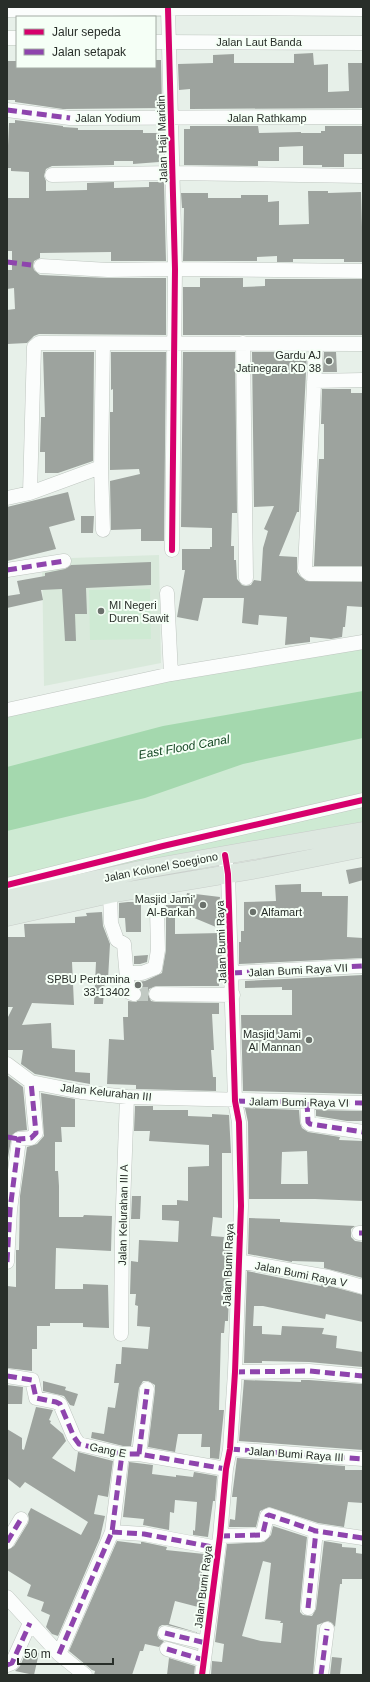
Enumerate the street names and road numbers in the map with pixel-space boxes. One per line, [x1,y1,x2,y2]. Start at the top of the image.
street label: Jalan Laut Banda [216,36,303,48]
street label: Jalan Haji Maridin [154,95,170,183]
street label: Jalan Yodium [75,112,141,124]
street label: Jalan Rathkamp [227,112,307,124]
street label: Jalan Kolonel Soegiono [103,850,219,884]
street label: Jalan Bumi Raya [214,899,228,984]
street label: Jalan Bumi Raya VII [248,961,348,979]
street label: Jalan Kelurahan III [60,1081,152,1103]
street label: Jalam Bumi Raya VI [249,1095,349,1109]
street label: Jalan Kelurahan III A [116,1163,130,1266]
street label: Jalan Bumi Raya [221,1222,235,1307]
street label: Jalan Bumi Raya V [254,1259,349,1289]
street label: Gang E [89,1441,127,1459]
street label: Jalan Bumi Raya III [248,1445,344,1463]
street label: Jalan Bumi Raya [192,1544,214,1629]

